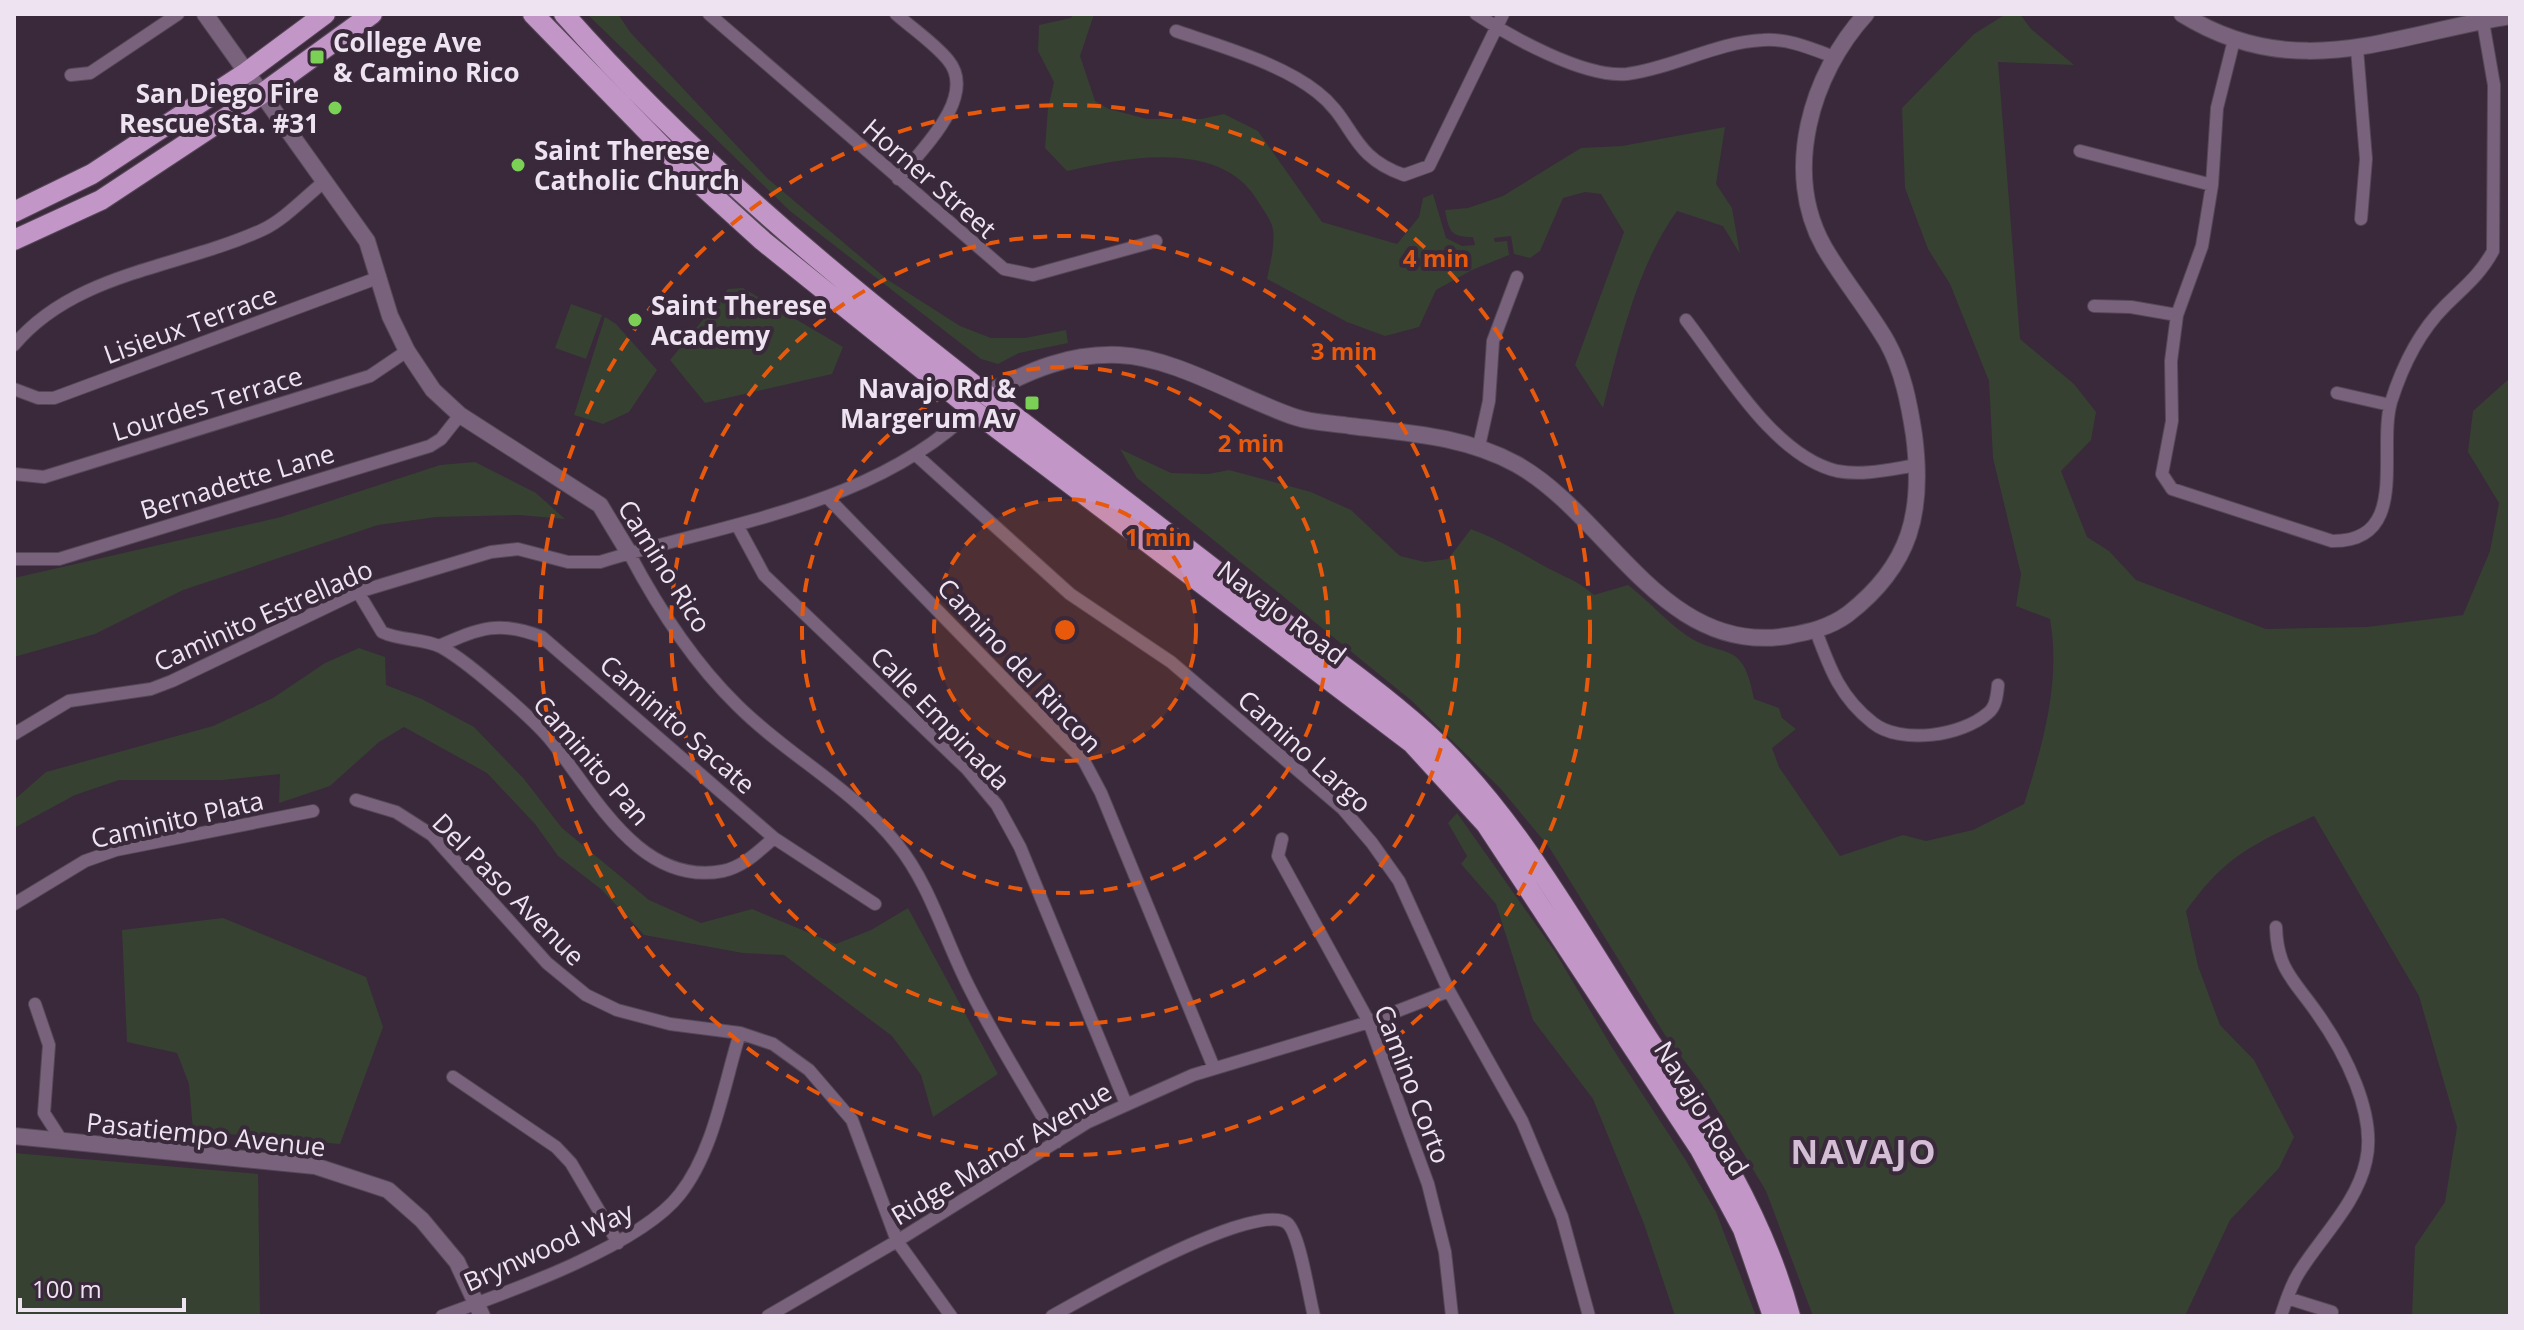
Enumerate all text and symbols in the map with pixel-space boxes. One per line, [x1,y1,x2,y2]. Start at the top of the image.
place label: College Ave & Camino Rico [333,24,520,90]
marker: College Ave & Camino Rico [308,48,326,66]
place label: San Diego Fire Rescue Sta. #31 [119,75,319,141]
marker: San Diego Fire Rescue Sta. #31 [326,99,344,117]
street label: Horner Street [856,110,1004,246]
place label: Saint Therese Catholic Church [534,132,740,198]
marker: Saint Therese Catholic Church [509,156,527,174]
text: 4 min [1403,241,1469,274]
street label: Lisieux Terrace [98,276,282,372]
place label: Saint Therese Academy [651,287,827,353]
marker: Saint Therese Academy [626,311,644,329]
text: 3 min [1311,334,1377,367]
street label: Lourdes Terrace [107,357,307,449]
place label: Navajo Rd & Margerum Av [840,370,1016,436]
marker: Navajo Rd & Margerum Av [1023,394,1041,412]
text: 2 min [1218,426,1284,459]
street label: Bernadette Lane [135,434,339,528]
street label: Camino Rico [610,493,720,639]
text: 1 min [1125,520,1191,553]
street label: Caminito Estrellado [148,551,378,679]
street label: Navajo Road [1210,552,1354,672]
street label: Camino del Rincon [930,570,1110,760]
centre of rings [1051,616,1079,644]
street label: Calle Empinada [863,638,1019,798]
street label: Caminito Sacate [593,646,763,802]
street label: Camino Largo [1230,681,1380,821]
street label: Caminito Pan [525,687,659,833]
street label: Caminito Plata [87,782,267,856]
street label: Del Paso Avenue [425,805,593,973]
street label: Camino Corto [1366,999,1460,1169]
street label: Navajo Road [1646,1034,1758,1182]
street label: Ridge Manor Avenue [884,1073,1118,1233]
street label: Pasatiempo Avenue [85,1104,327,1164]
district label: NAVAJO [1791,1128,1937,1174]
street label: Brynwood Way [458,1192,639,1299]
scale bar [20,1262,184,1312]
text: 100 m [32,1272,102,1305]

